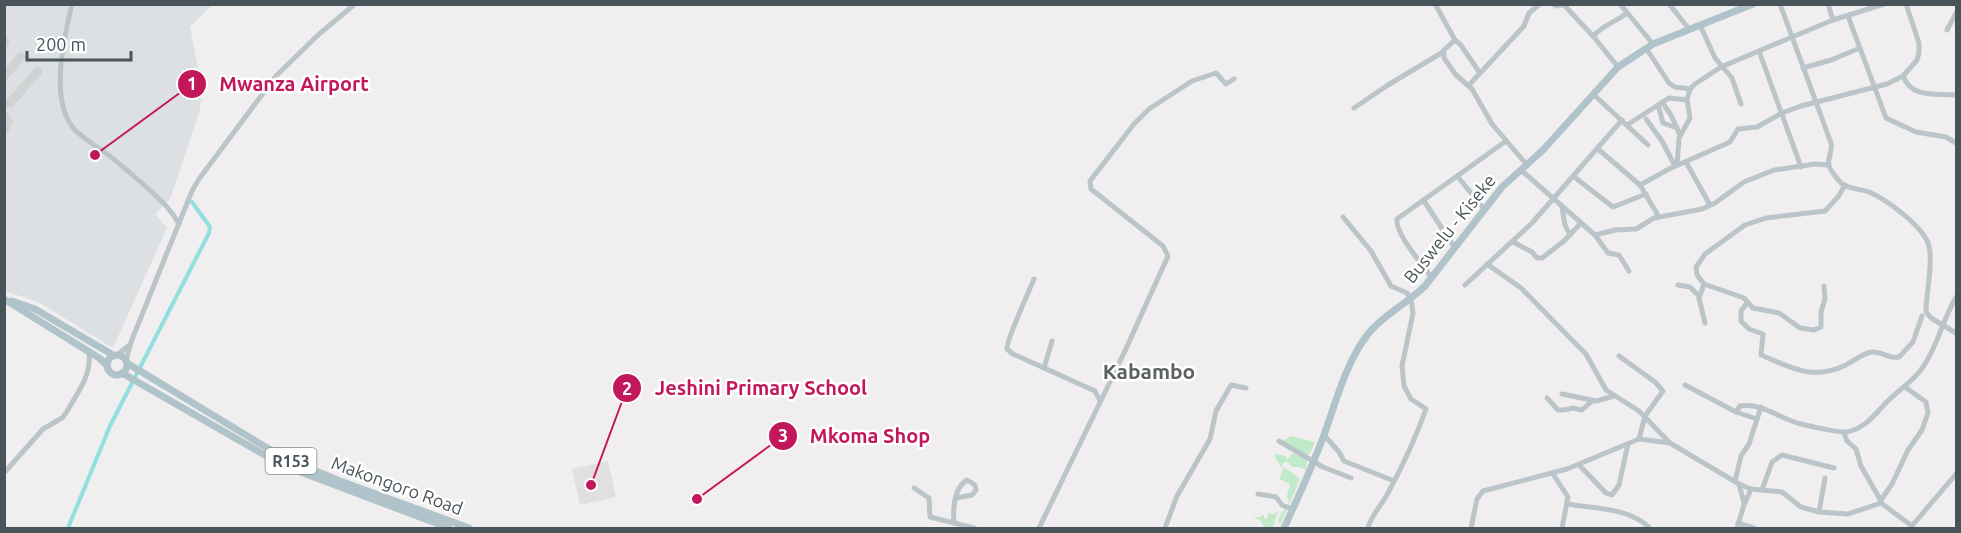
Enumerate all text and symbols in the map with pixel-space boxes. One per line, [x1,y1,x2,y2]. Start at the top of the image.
scale bar [27,24,130,62]
text: 200 m [36,34,86,54]
callout: Mwanza Airport [177,65,381,103]
text: Mwanza Airport [219,72,369,95]
text: 1 [187,73,197,93]
street label: Buswelu - Kiseke [1399,170,1499,287]
district label: Kabambo [1103,359,1195,383]
callout: Jeshini Primary School [612,369,879,407]
text: Jeshini Primary School [655,376,867,399]
text: 2 [622,378,632,398]
callout: Mkoma Shop [768,417,942,455]
text: Mkoma Shop [810,424,930,447]
text: 3 [778,425,788,445]
road number: R153 [266,448,316,474]
street label: Makongoro Road [329,452,466,518]

